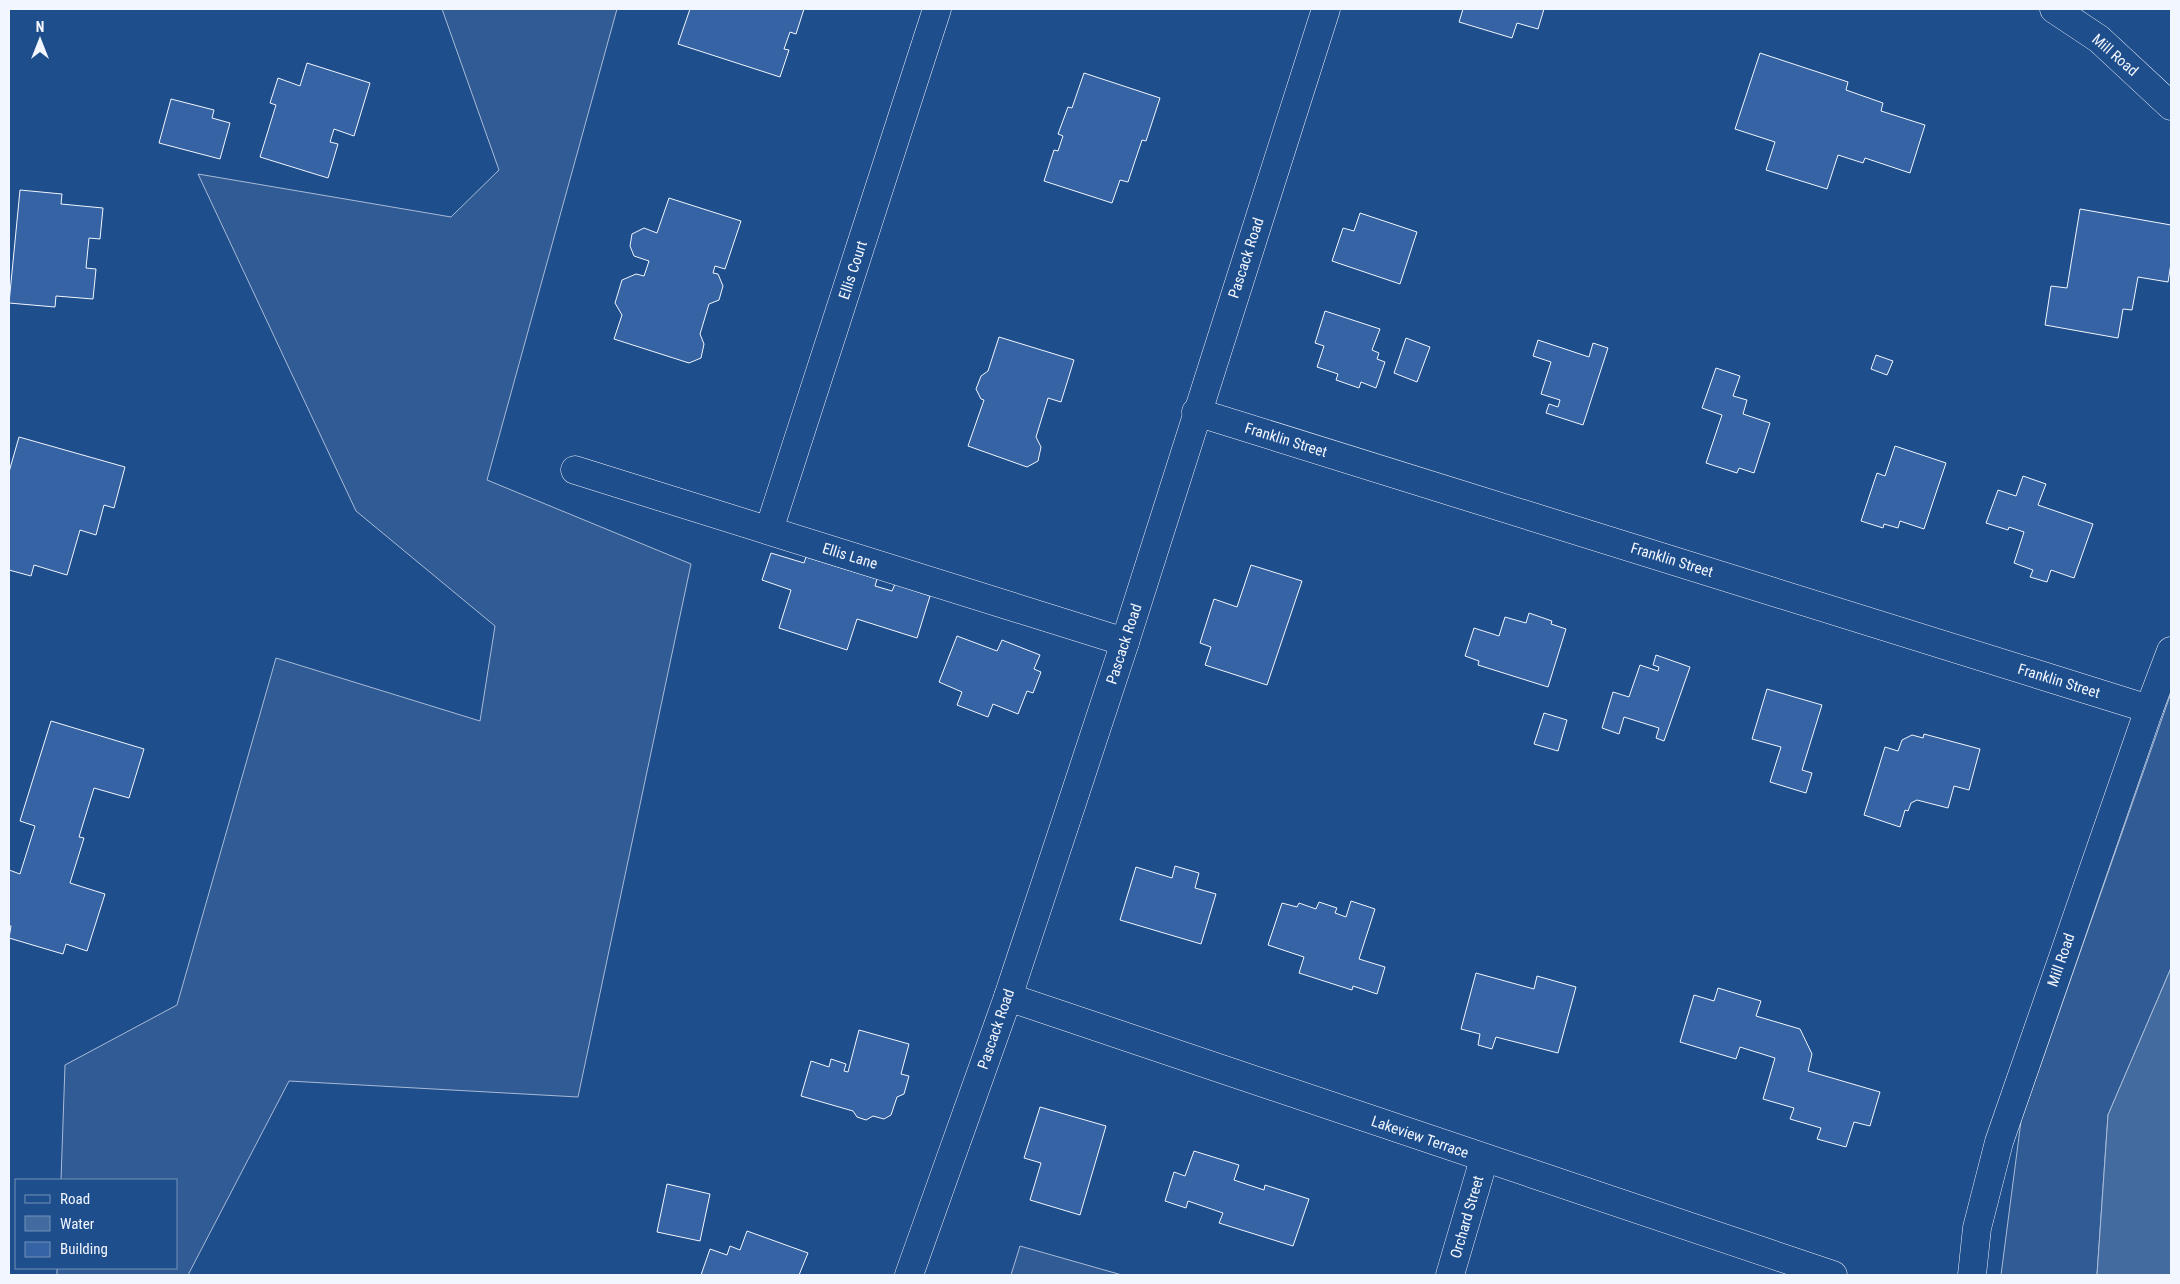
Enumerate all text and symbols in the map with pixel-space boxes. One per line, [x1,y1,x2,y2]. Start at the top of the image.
north arrow [15,15,65,65]
text: N [36,19,44,35]
street label: Mill Road [2088,30,2142,80]
street label: Pascack Road [1225,215,1267,301]
street label: Ellis Court [835,238,871,302]
street label: Franklin Street [1243,419,1329,461]
street label: Ellis Lane [820,539,880,573]
street label: Franklin Street [1629,539,1715,581]
street label: Pascack Road [1103,601,1145,687]
street label: Franklin Street [2016,660,2102,702]
street label: Mill Road [2044,931,2078,989]
street label: Pascack Road [974,987,1018,1071]
street label: Lakeview Terrace [1369,1112,1471,1162]
street label: Orchard Street [1447,1174,1487,1260]
legend [15,1179,178,1269]
text: Road [60,1190,90,1208]
text: Water [60,1215,95,1233]
text: Building [60,1240,108,1258]

